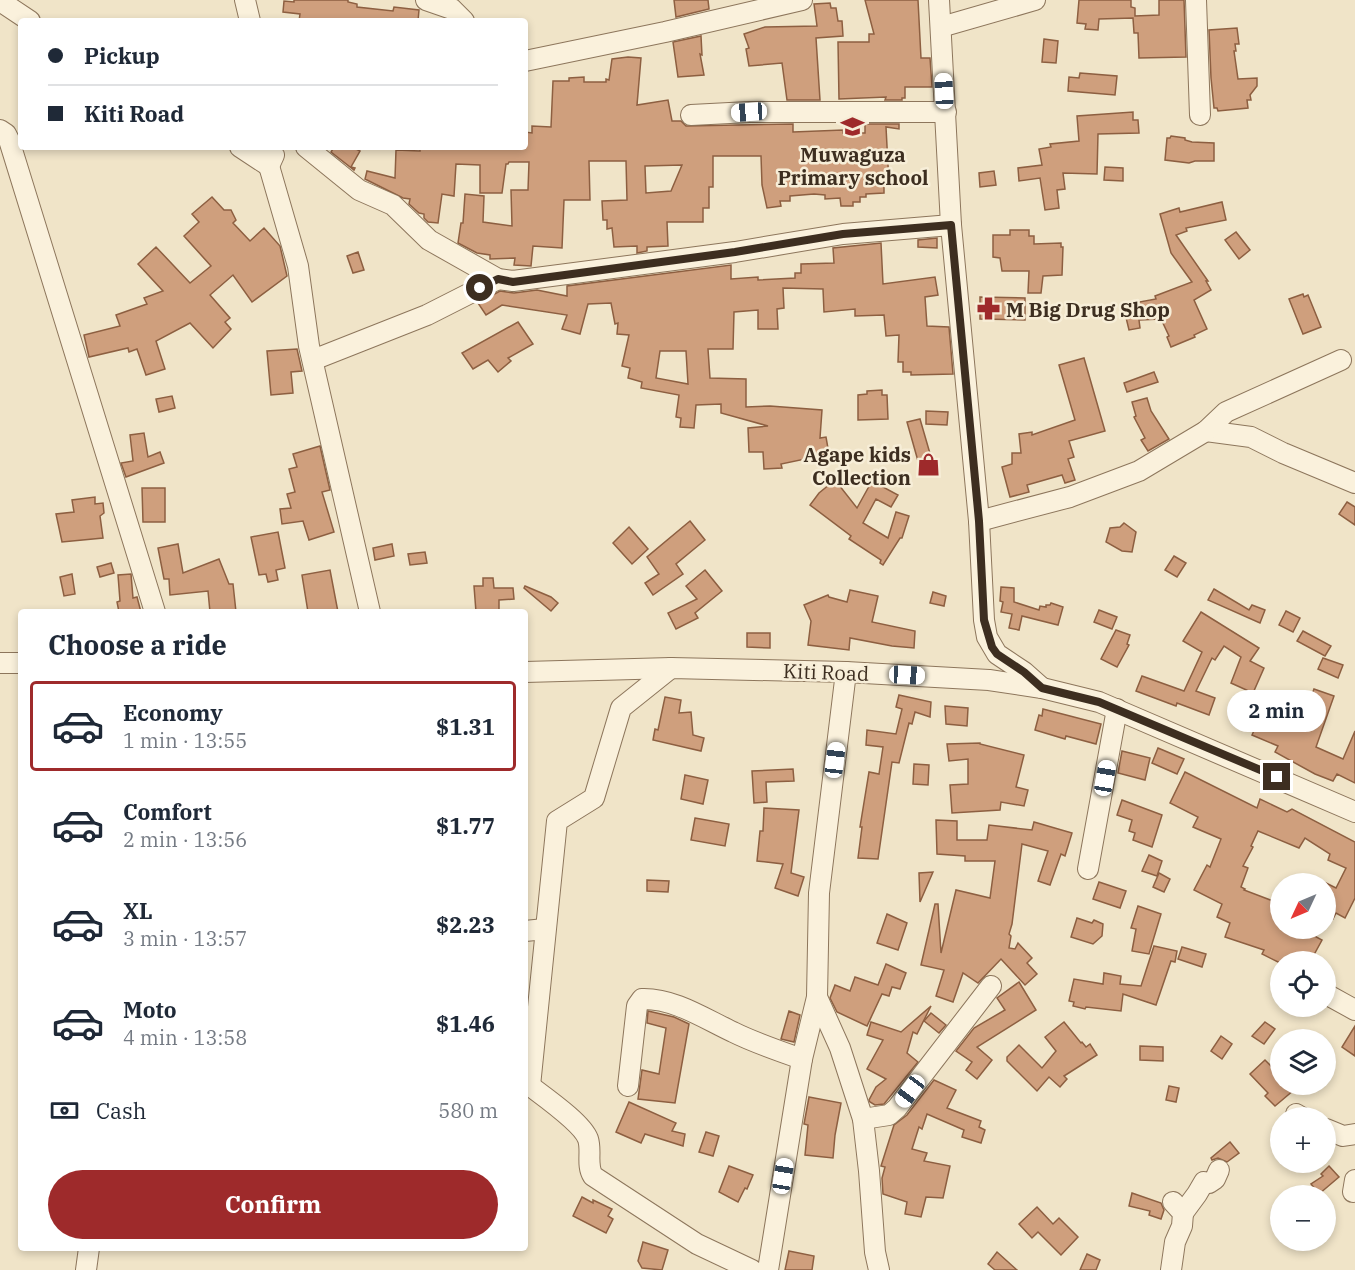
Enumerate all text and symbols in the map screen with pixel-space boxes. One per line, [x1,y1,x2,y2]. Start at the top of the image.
text: Pickup [84,41,160,70]
car [934,73,954,109]
text: Kiti Road [84,99,184,128]
car [730,102,768,122]
school or university icon: Muwaguza Primary school [840,113,866,139]
place label: Muwaguza Primary school [777,141,929,191]
route start [466,274,493,301]
pharmacy icon: M Big Drug Shop [975,296,1001,322]
place label: M Big Drug Shop [1006,296,1170,323]
place label: Agape kids Collection [804,441,911,491]
shop icon: Agape kids Collection [916,452,942,478]
text: Choose a ride [48,627,227,662]
street label: Kiti Road [782,657,870,687]
car [889,665,925,685]
callout: 2 min [1228,690,1326,732]
text: 2 min [1249,697,1305,724]
text: Economy [123,698,223,727]
icon: car [51,699,105,753]
text: $1.31 [436,712,495,741]
text: 1 min · 13:55 [123,727,247,754]
car [824,741,846,779]
car [1093,759,1117,797]
route end [1263,763,1290,790]
text: Comfort [123,797,212,826]
icon: car [51,798,105,852]
text: $1.77 [436,811,495,840]
text: 2 min · 13:56 [123,826,247,853]
north arrow [1270,873,1336,939]
map controls [1270,873,1336,1251]
text: XL [123,896,153,925]
icon: car [51,897,105,951]
text: $2.23 [436,910,495,939]
text: 3 min · 13:57 [123,925,247,952]
button: locate [1270,951,1336,1017]
text: Moto [123,995,177,1024]
icon: car [51,996,105,1050]
text: $1.46 [436,1009,495,1038]
text: 4 min · 13:58 [123,1024,247,1051]
button: layers [1270,1029,1336,1095]
car [892,1071,928,1111]
icon: cash [48,1094,81,1127]
text: Cash [96,1096,147,1125]
text: 580 m [438,1097,498,1124]
button: + [1270,1107,1336,1173]
car [771,1157,795,1195]
button: Confirm [48,1170,498,1239]
button: − [1270,1185,1336,1251]

